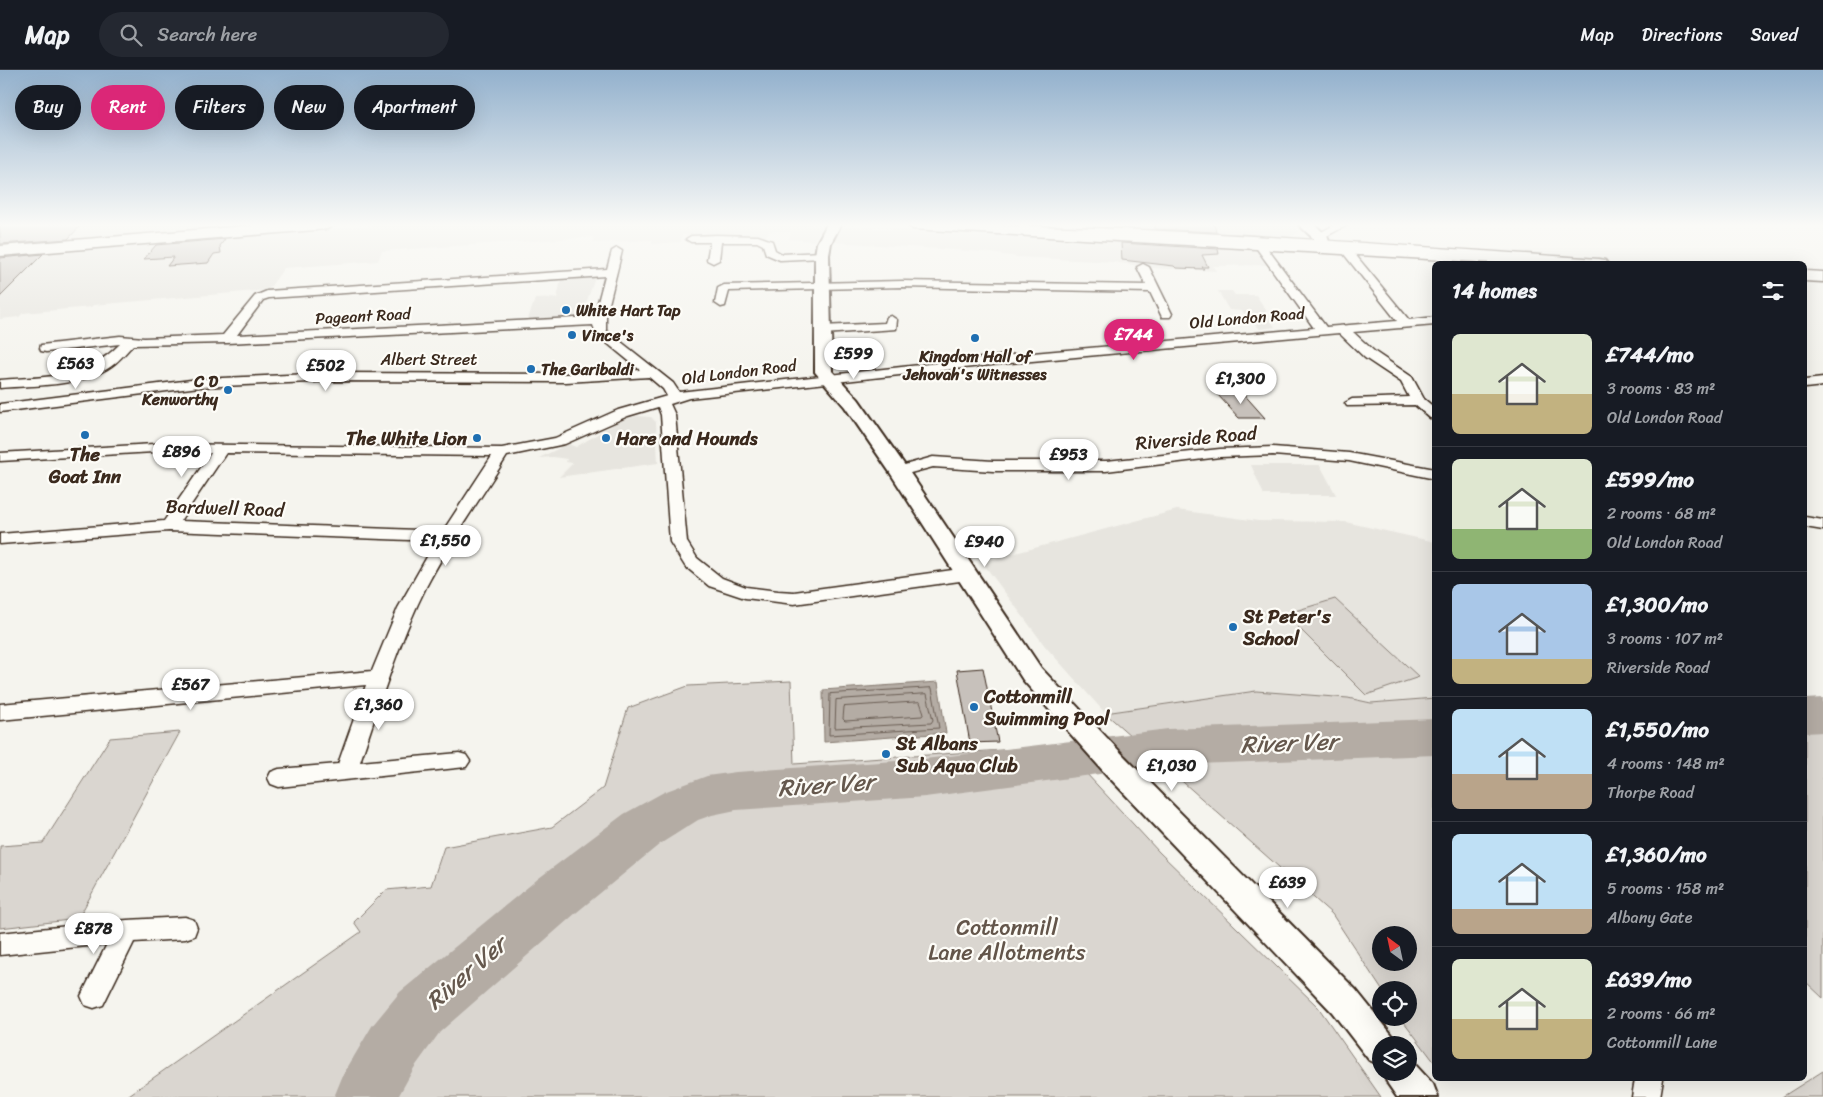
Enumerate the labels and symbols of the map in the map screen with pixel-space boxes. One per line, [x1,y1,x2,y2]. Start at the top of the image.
place label: White Hart Tap [576,296,681,325]
street label: Old London Road [1188,298,1307,337]
street label: Pageant Road [314,299,413,333]
marker: White Hart Tap [560,304,572,316]
pin: £744 [1104,318,1164,361]
place label: Vince's [582,321,634,350]
marker: Vince's [566,329,578,341]
marker: Kingdom Hall of Jehovah's Witnesses [969,332,981,344]
pin: £599 [824,338,884,380]
place label: Kingdom Hall of Jehovah's Witnesses [902,342,1047,389]
street label: Albert Street [380,345,477,374]
pin: £563 [46,348,106,390]
pin: £502 [296,350,356,392]
street label: Old London Road [680,350,799,393]
place label: The Garibaldi [541,355,635,384]
pin: £1,300 [1200,362,1282,405]
marker: The Garibaldi [525,363,537,375]
place label: C D Kenworthy [141,367,219,414]
marker: C D Kenworthy [222,384,234,396]
street label: Riverside Road [1134,416,1259,460]
place label: The White Lion [346,422,468,455]
place label: Hare and Hounds [615,422,759,455]
marker: The Goat Inn [79,429,91,441]
marker: The White Lion [471,432,483,444]
marker: Hare and Hounds [600,432,612,444]
pin: £896 [152,436,212,478]
place label: The Goat Inn [48,438,122,493]
pin: £953 [1039,438,1099,481]
street label: Bardwell Road [165,489,287,527]
pin: £1,550 [405,524,487,567]
pin: £940 [955,526,1015,568]
place label: St Peter's School [1242,600,1332,655]
marker: St Peter's School [1227,621,1239,633]
pin: £567 [161,668,221,711]
place label: Cottonmill Swimming Pool [983,680,1110,735]
pin: £1,360 [338,688,420,731]
marker: Cottonmill Swimming Pool [968,701,980,713]
water label: River Ver [1240,720,1342,766]
place label: St Albans Sub Aqua Club [895,727,1018,782]
marker: St Albans Sub Aqua Club [880,748,892,760]
pin: £1,030 [1131,750,1213,792]
water label: River Ver [776,760,880,809]
pin: £639 [1258,866,1318,909]
park label: Cottonmill Lane Allotments [928,908,1087,972]
pin: £878 [64,912,124,955]
water label: River Ver [416,923,519,1020]
north arrow [1372,926,1418,971]

